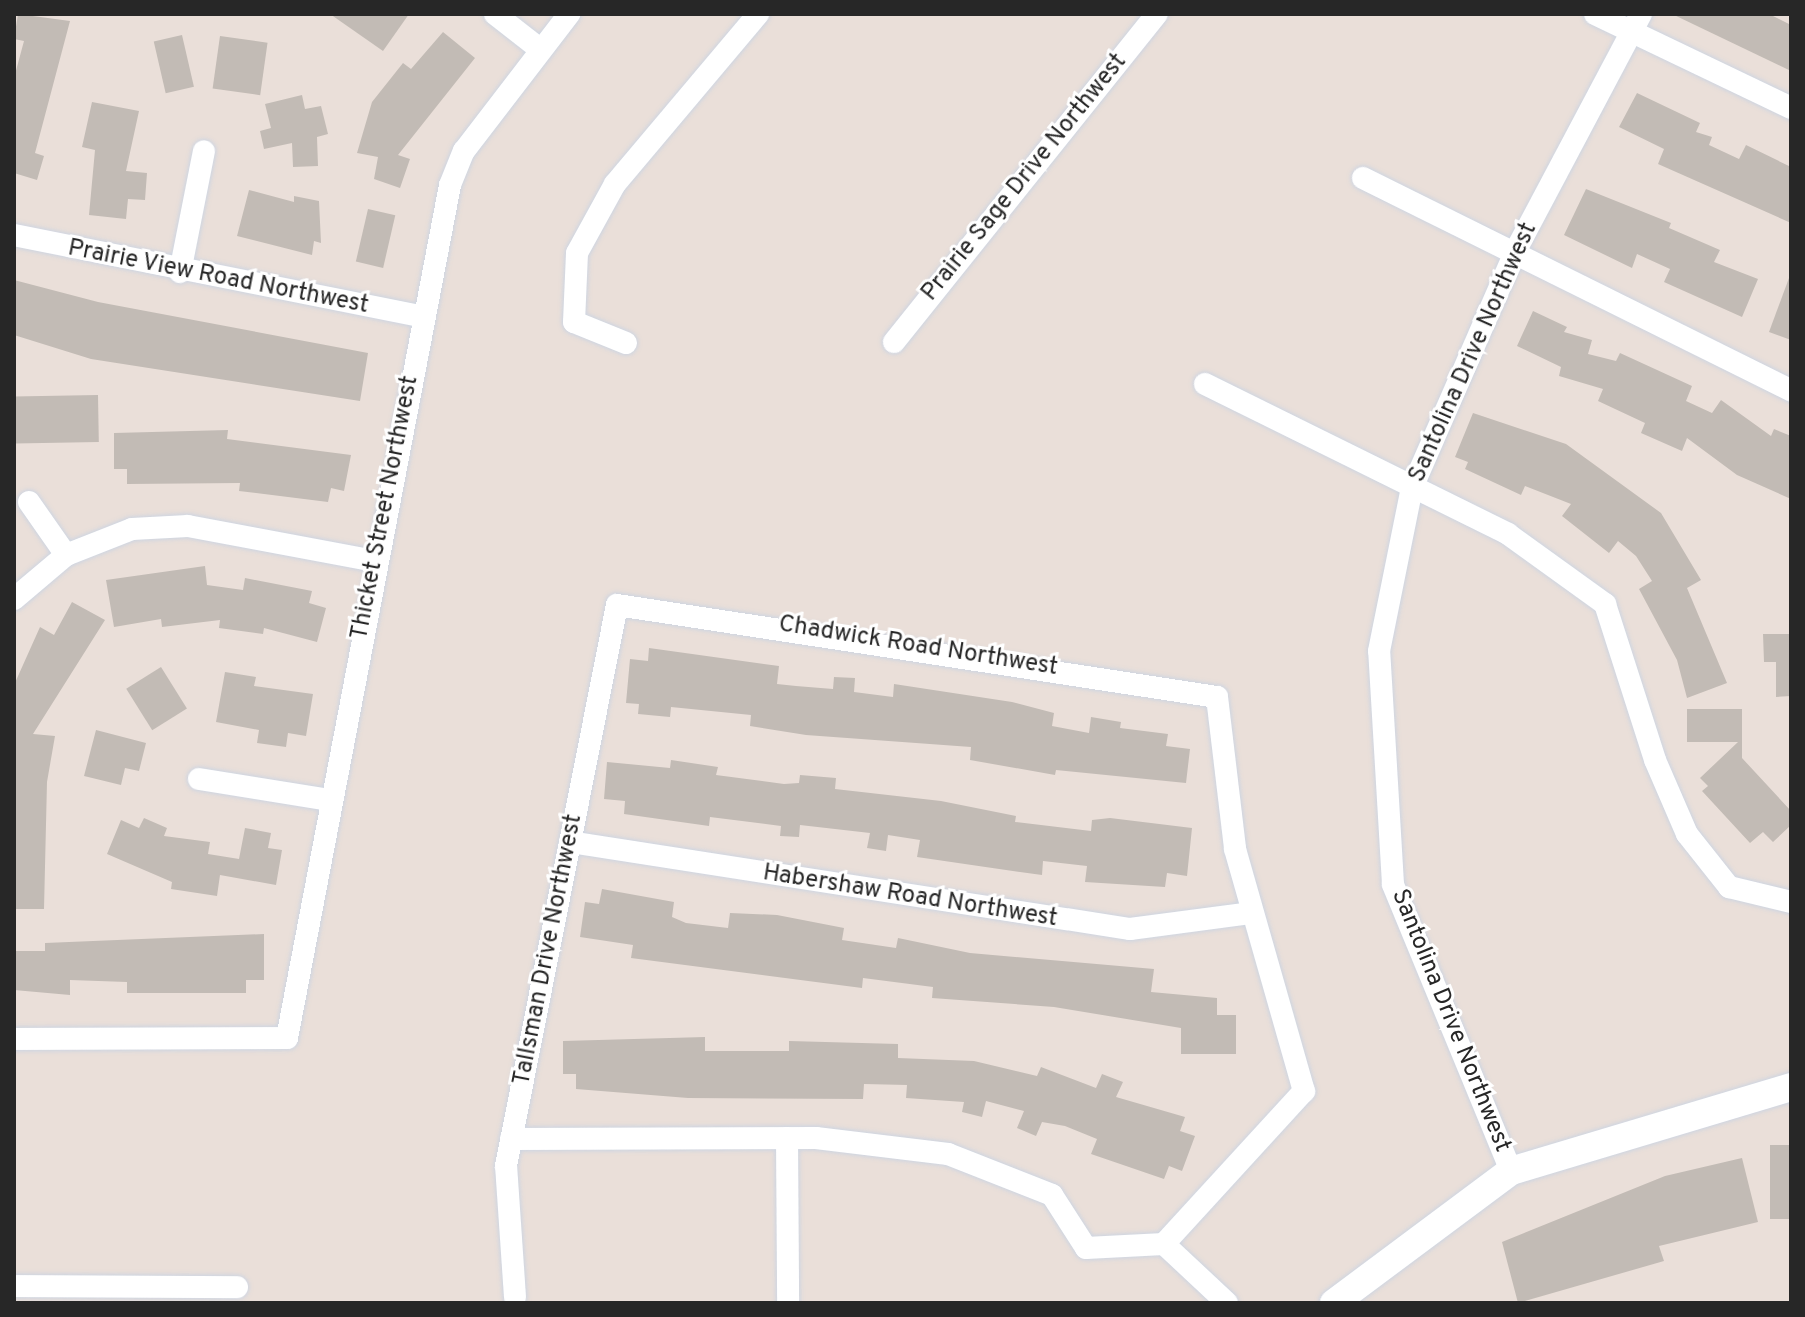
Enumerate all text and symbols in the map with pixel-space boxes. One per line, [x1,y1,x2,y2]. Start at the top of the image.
street label: Prairie Sage Drive Northwest [916,49,1134,307]
street label: Santolina Drive Northwest [1404,219,1544,487]
street label: Prairie View Road Northwest [65,235,371,321]
street label: Thicket Street Northwest [346,374,426,642]
street label: Chadwick Road Northwest [776,611,1060,683]
street label: Tallsman Drive Northwest [509,812,589,1088]
street label: Habershaw Road Northwest [761,859,1059,935]
street label: Santolina Drive Northwest [1384,885,1516,1157]

